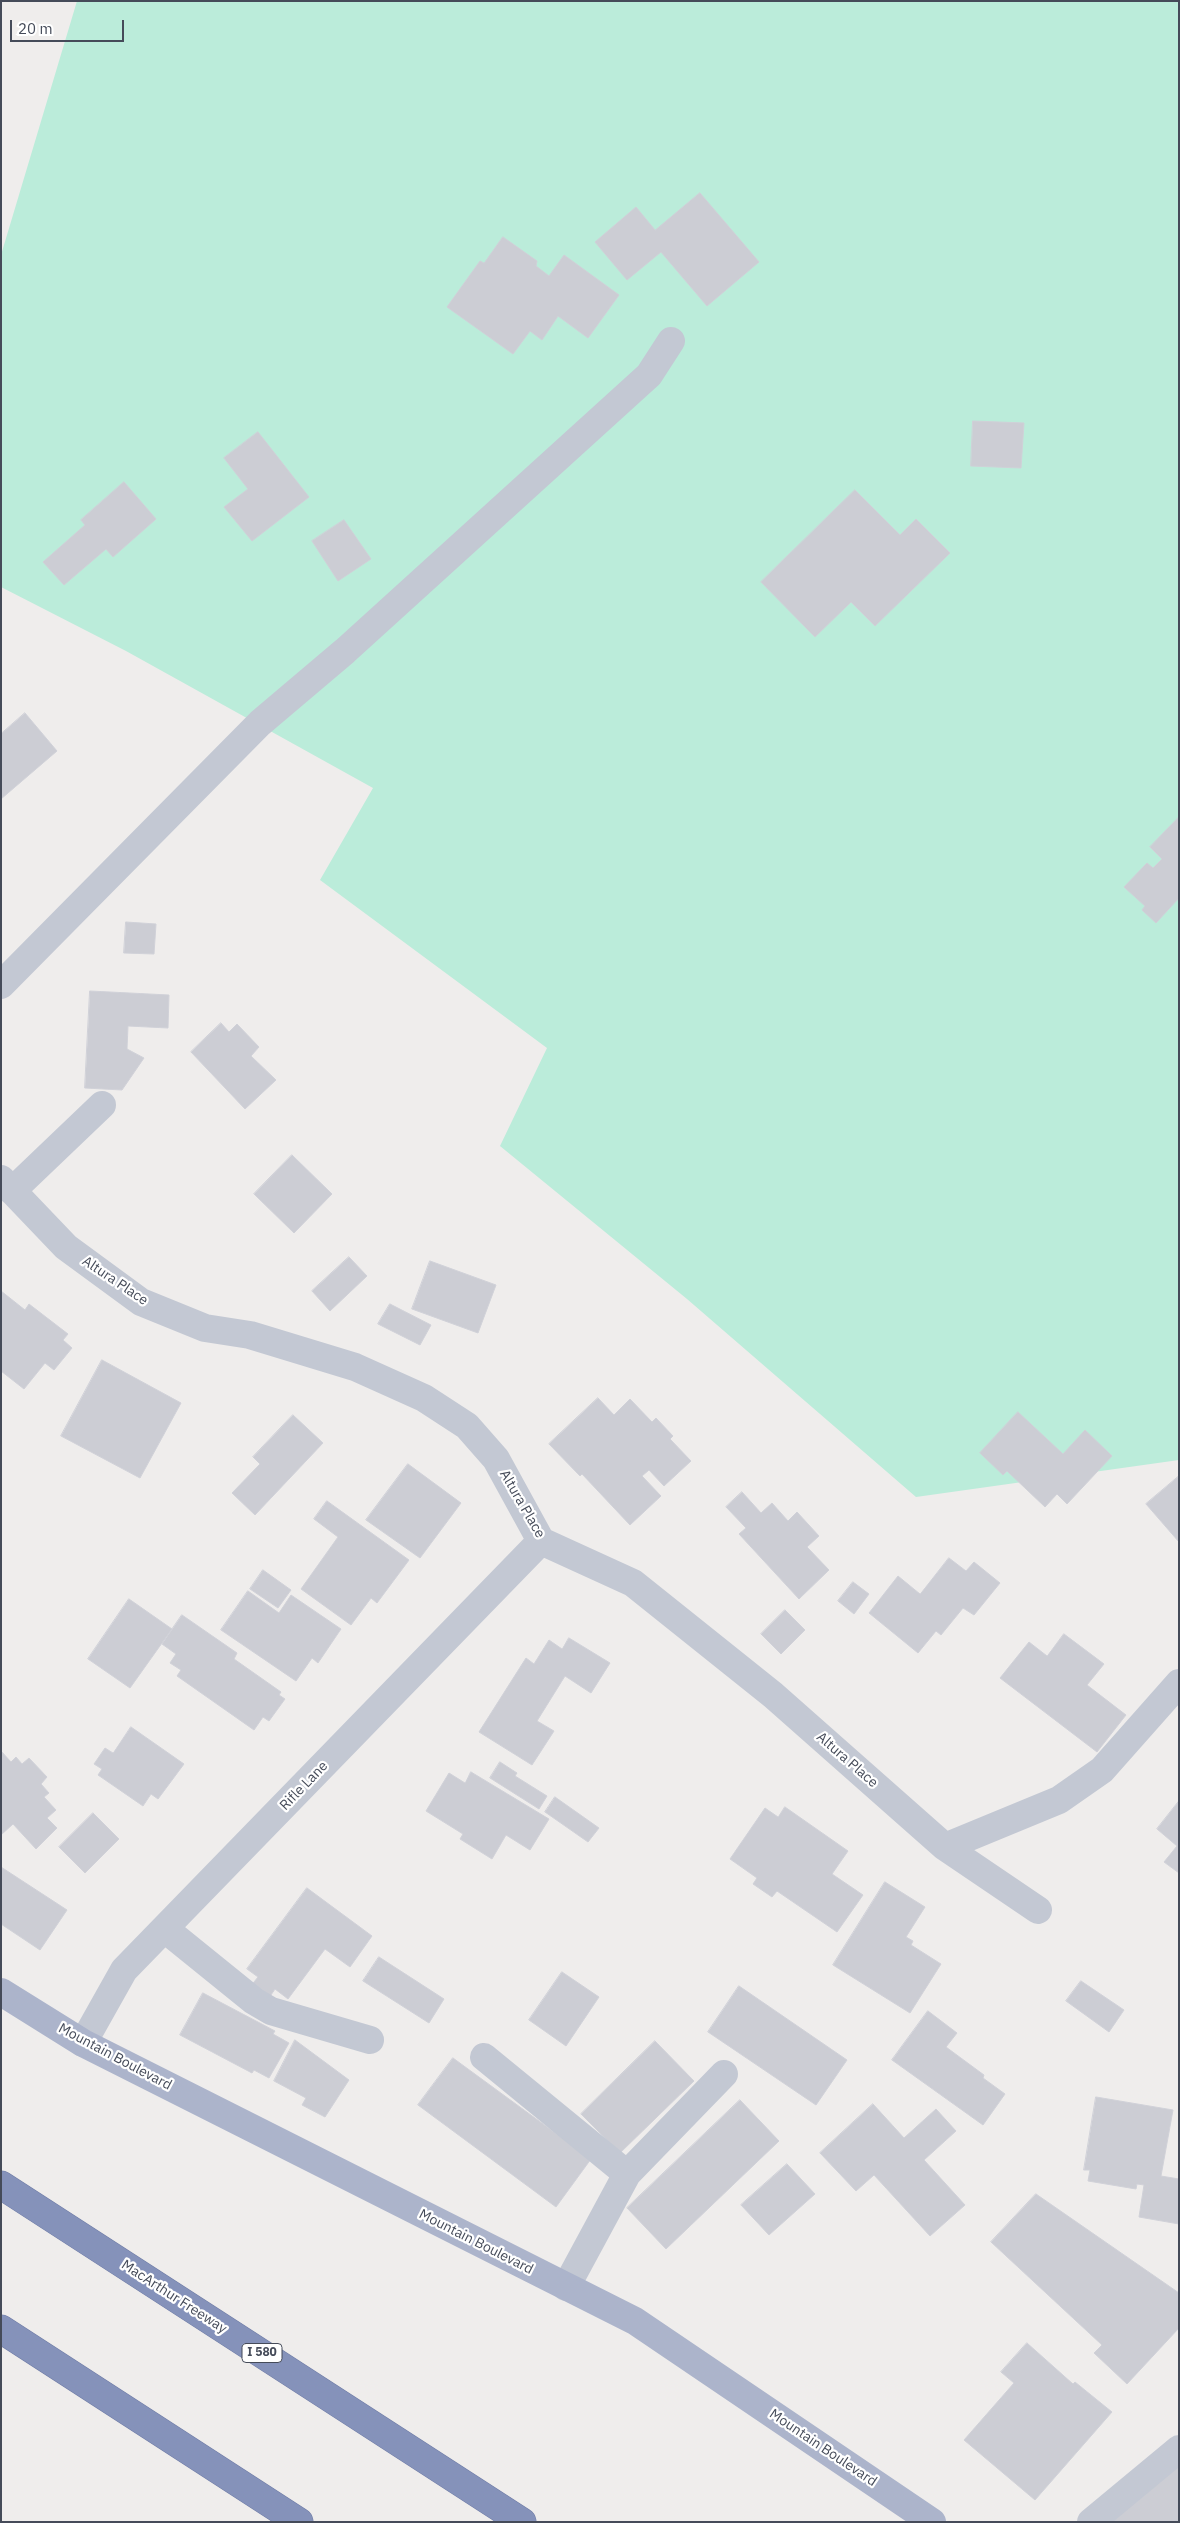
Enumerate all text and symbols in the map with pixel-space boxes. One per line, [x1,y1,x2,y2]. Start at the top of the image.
scale bar [12,10,126,42]
text: 20 m [18,19,53,38]
street label: Altura Place [79,1253,151,1309]
street label: Altura Place [496,1467,548,1541]
street label: Altura Place [813,1729,881,1791]
street label: Rifle Lane [276,1758,332,1814]
street label: Mountain Boulevard [55,2020,175,2094]
street label: Mountain Boulevard [416,2206,536,2278]
street label: MacArthur Freeway [118,2257,230,2337]
road number: I 580 [242,2344,282,2362]
street label: Mountain Boulevard [766,2406,880,2490]

